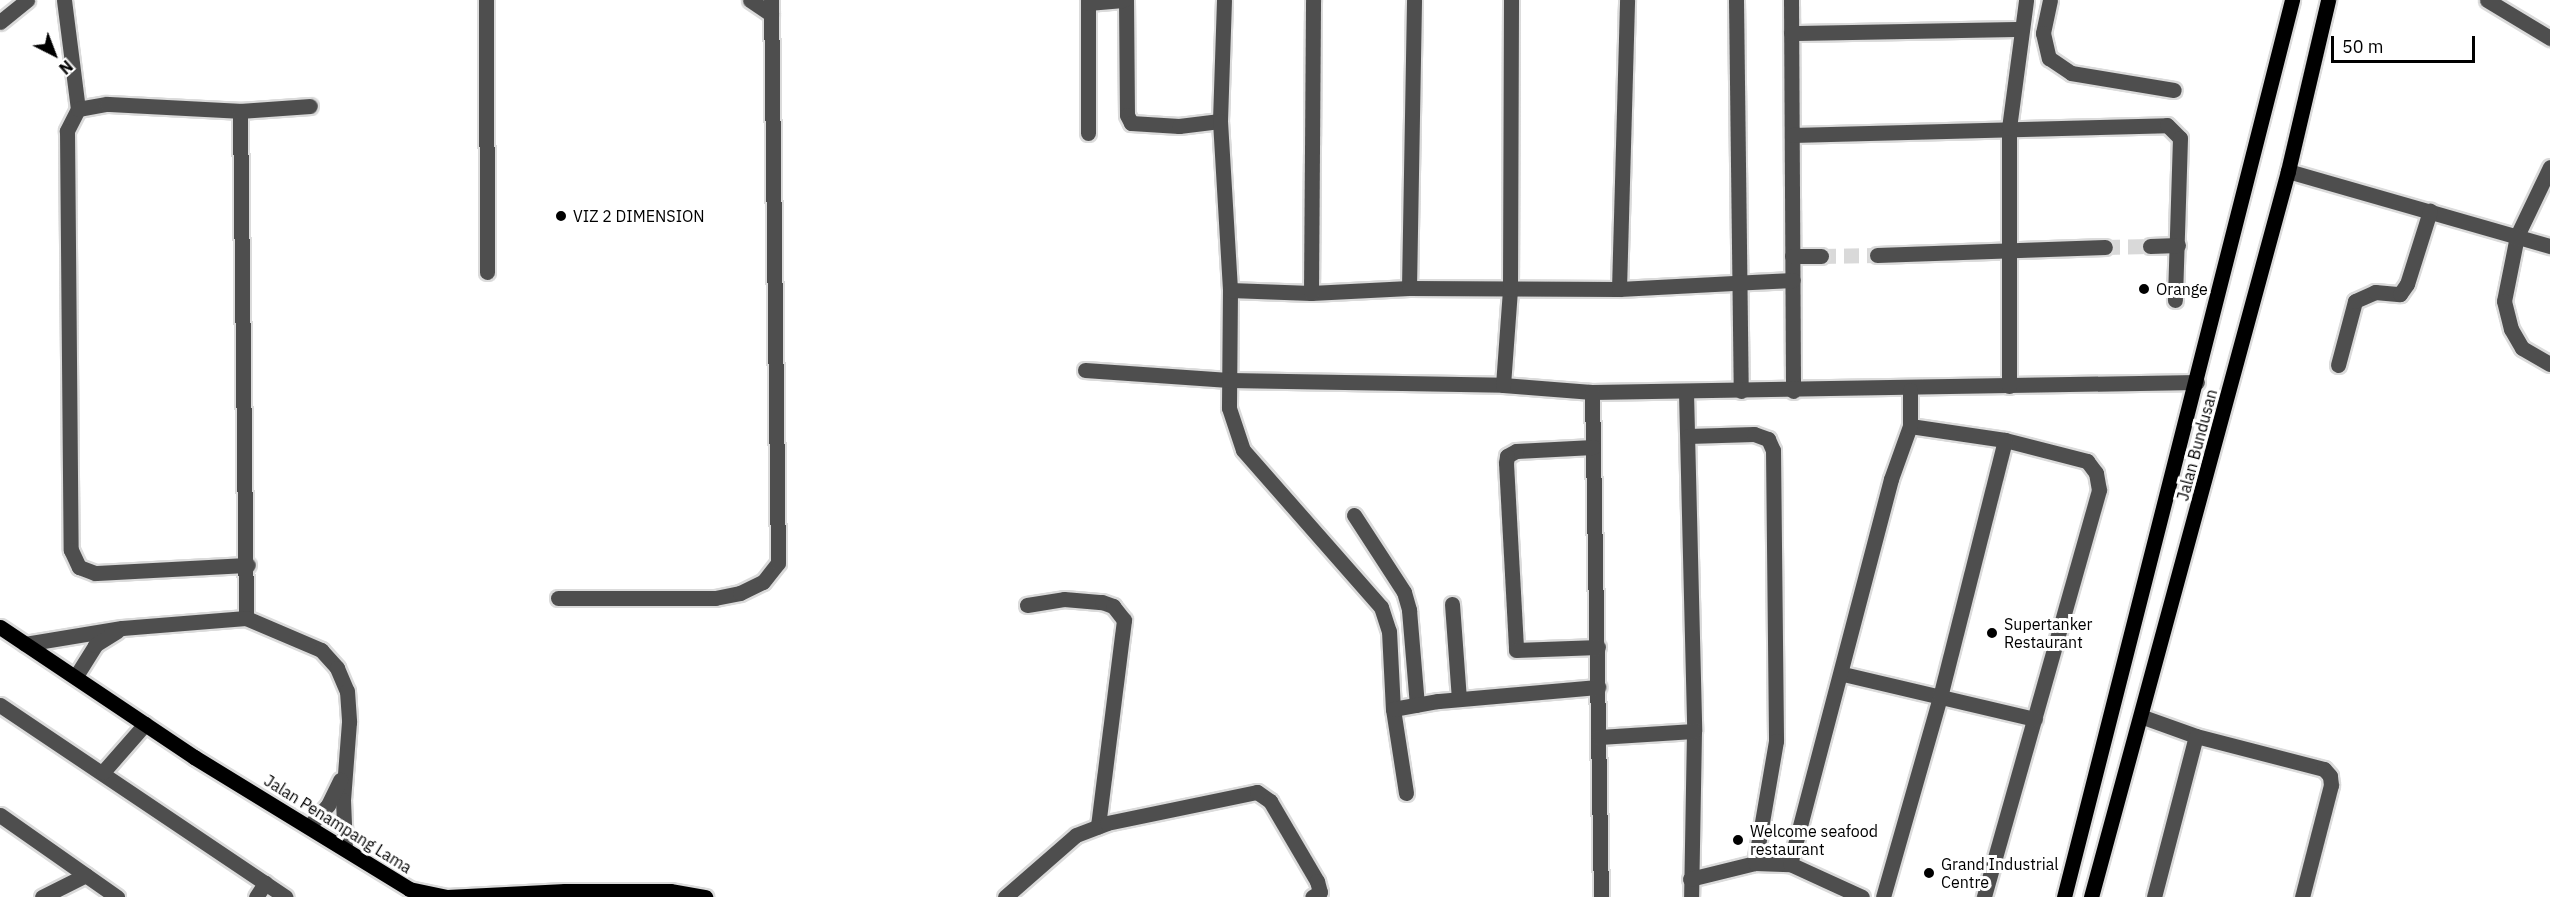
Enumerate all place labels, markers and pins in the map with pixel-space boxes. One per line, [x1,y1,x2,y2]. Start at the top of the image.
place label: VIZ 2 DIMENSION [573,206,705,226]
marker: VIZ 2 DIMENSION [554,209,568,223]
place label: Orange [2156,279,2208,299]
marker: Orange [2137,282,2151,296]
place label: Supertanker Restaurant [2004,614,2092,652]
marker: Supertanker Restaurant [1985,626,1999,640]
place label: Welcome seafood restaurant [1750,821,1878,859]
marker: Welcome seafood restaurant [1731,833,1745,847]
place label: Grand Industrial Centre [1941,854,2059,892]
marker: Grand Industrial Centre [1922,866,1936,880]

